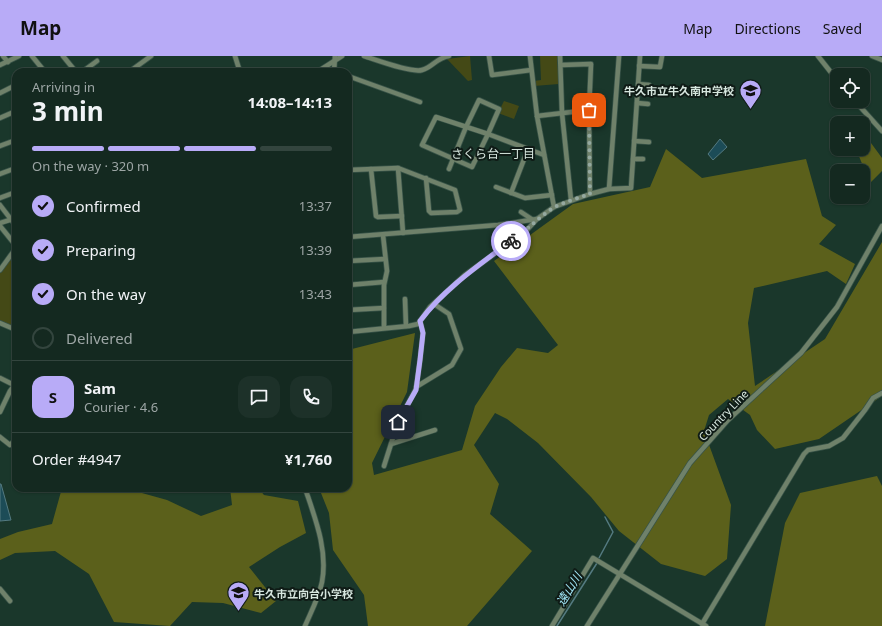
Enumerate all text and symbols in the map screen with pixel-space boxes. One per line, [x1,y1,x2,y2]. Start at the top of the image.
text: Map [20,15,61,41]
text: Map [683,19,712,38]
text: Directions [734,19,801,38]
text: Saved [823,19,862,38]
map controls [830,68,870,204]
button: locate [830,68,870,108]
school or university icon: 牛久市立牛久南中学校 [737,77,763,110]
text: Arriving in [32,78,95,96]
place label: 牛久市立牛久南中学校 [624,83,734,98]
text: 14:08–14:13 [247,92,332,112]
text: 3 min [32,93,104,129]
pin [572,93,606,127]
icon: bag [578,99,600,121]
button: + [830,116,870,156]
district label: さくら台一丁目 [451,145,535,162]
text: On the way · 320 m [32,157,149,175]
button: − [830,164,870,204]
icon: check [32,195,54,217]
text: Confirmed [66,196,141,216]
text: 13:37 [299,197,332,215]
courier [491,221,531,261]
icon: bike [500,230,522,252]
icon: check [32,239,54,261]
text: Preparing [66,240,136,260]
text: 13:39 [299,241,332,259]
icon: check [32,283,54,305]
text: On the way [66,284,146,304]
text: 13:43 [299,285,332,303]
text: Delivered [66,328,133,348]
button: chat [238,376,280,418]
button: phone [290,376,332,418]
text: Sam [84,378,116,398]
street label: Country Line [695,386,751,444]
text: S [49,387,57,407]
text: Courier · 4.6 [84,398,158,416]
pin [381,405,415,439]
icon: home [387,411,409,433]
text: Order #4947 [32,449,121,469]
text: ¥1,760 [285,449,332,469]
water label: 遠山川 [552,568,587,609]
school or university icon: 牛久市立向台小学校 [225,580,251,613]
place label: 牛久市立向台小学校 [254,586,353,601]

